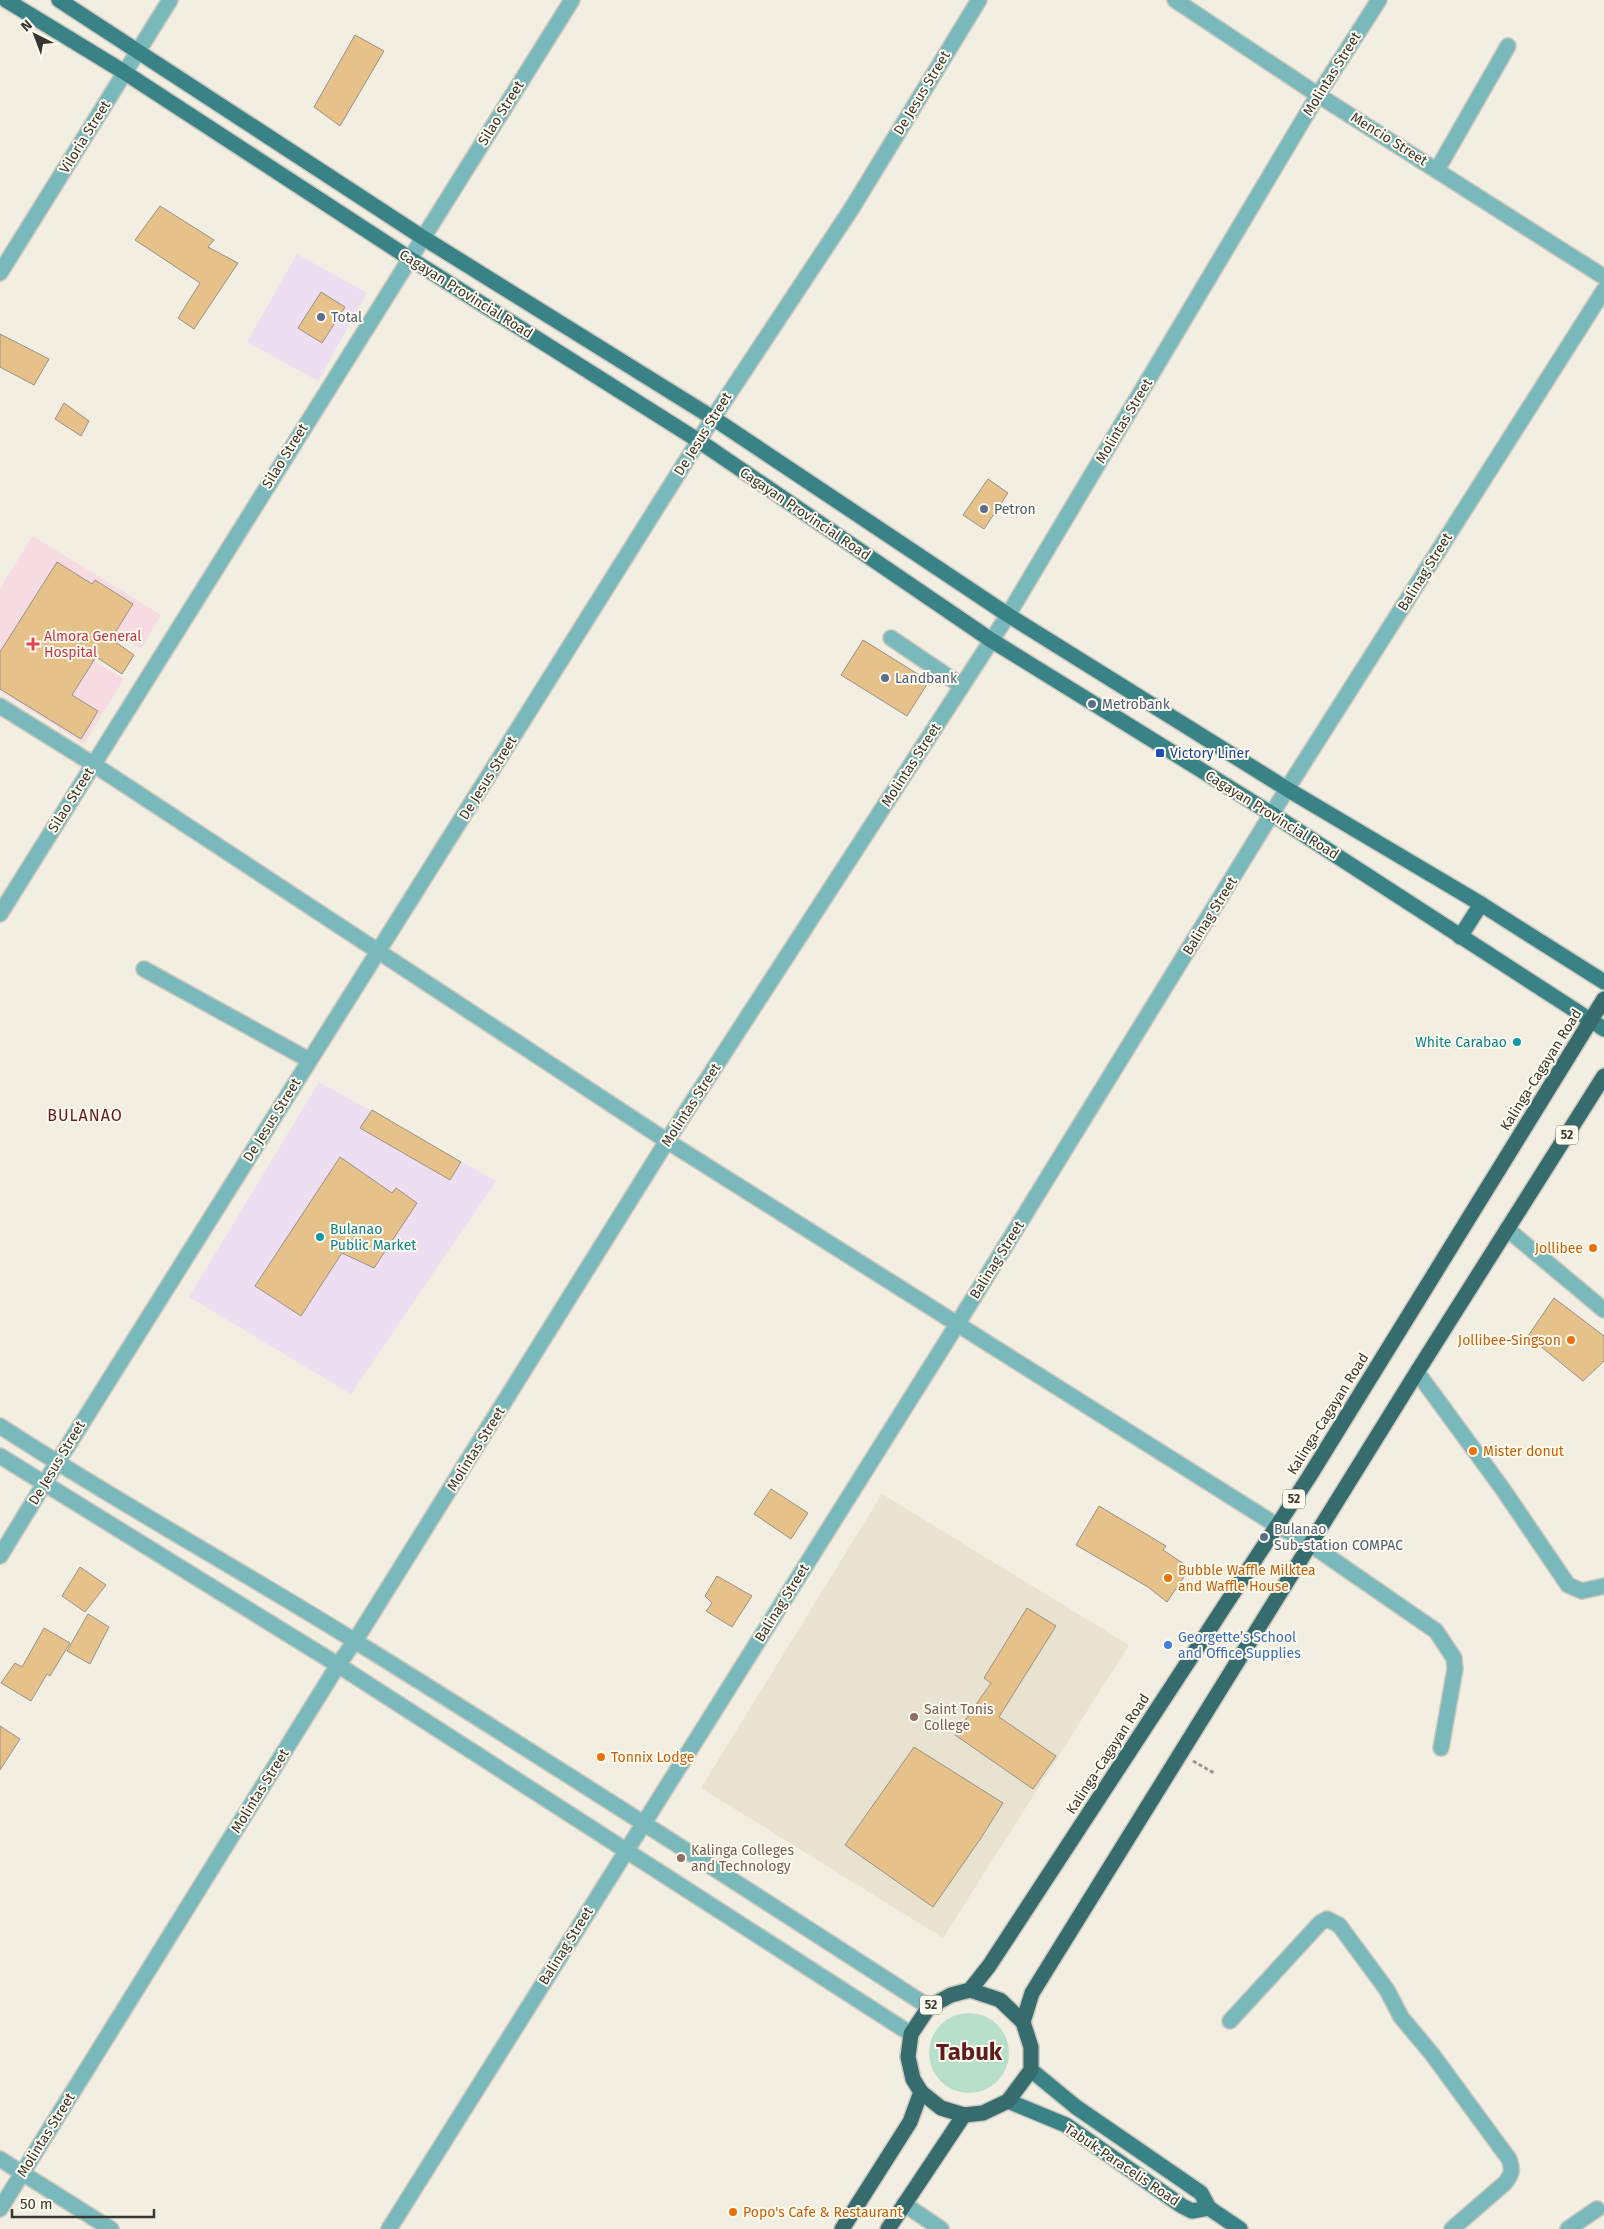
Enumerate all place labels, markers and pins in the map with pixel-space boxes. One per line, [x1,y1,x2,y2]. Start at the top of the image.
place label: Total [331,309,362,326]
marker: Total [315,311,327,323]
place label: Petron [994,501,1036,518]
marker: Petron [978,503,990,515]
place label: Almora General Hospital [44,628,141,661]
marker: Almora General Hospital [26,637,40,651]
place label: Landbank [895,670,958,687]
marker: Landbank [879,672,891,684]
place label: Metrobank [1102,696,1171,713]
marker: Metrobank [1086,698,1098,710]
place label: Victory Liner [1170,745,1250,762]
marker: Victory Liner [1154,747,1166,759]
place label: White Carabao [1415,1034,1507,1051]
marker: White Carabao [1511,1036,1523,1048]
place label: Bulanao Public Market [330,1221,417,1254]
marker: Bulanao Public Market [314,1231,326,1243]
place label: Jollibee [1535,1240,1583,1257]
marker: Jollibee [1587,1242,1599,1254]
place label: Jollibee-Singson [1458,1332,1561,1349]
marker: Jollibee-Singson [1565,1334,1577,1346]
place label: Mister donut [1483,1443,1565,1460]
marker: Mister donut [1467,1445,1479,1457]
place label: Bulanao Sub-station COMPAC [1274,1521,1403,1554]
marker: Bulanao Sub-station COMPAC [1258,1531,1270,1543]
place label: Bubble Waffle Milktea and Waffle House [1178,1562,1316,1595]
marker: Bubble Waffle Milktea and Waffle House [1162,1572,1174,1584]
place label: Georgette’s School and Office Supplies [1178,1629,1301,1662]
marker: Georgette’s School and Office Supplies [1162,1639,1174,1651]
place label: Saint Tonis College [924,1701,994,1734]
marker: Saint Tonis College [908,1711,920,1723]
place label: Tonnix Lodge [611,1749,694,1766]
marker: Tonnix Lodge [595,1751,607,1763]
place label: Kalinga Colleges and Technology [691,1842,794,1875]
marker: Kalinga Colleges and Technology [675,1852,687,1864]
place label: Popo's Cafe & Restaurant [743,2204,903,2221]
marker: Popo's Cafe & Restaurant [727,2206,739,2218]

